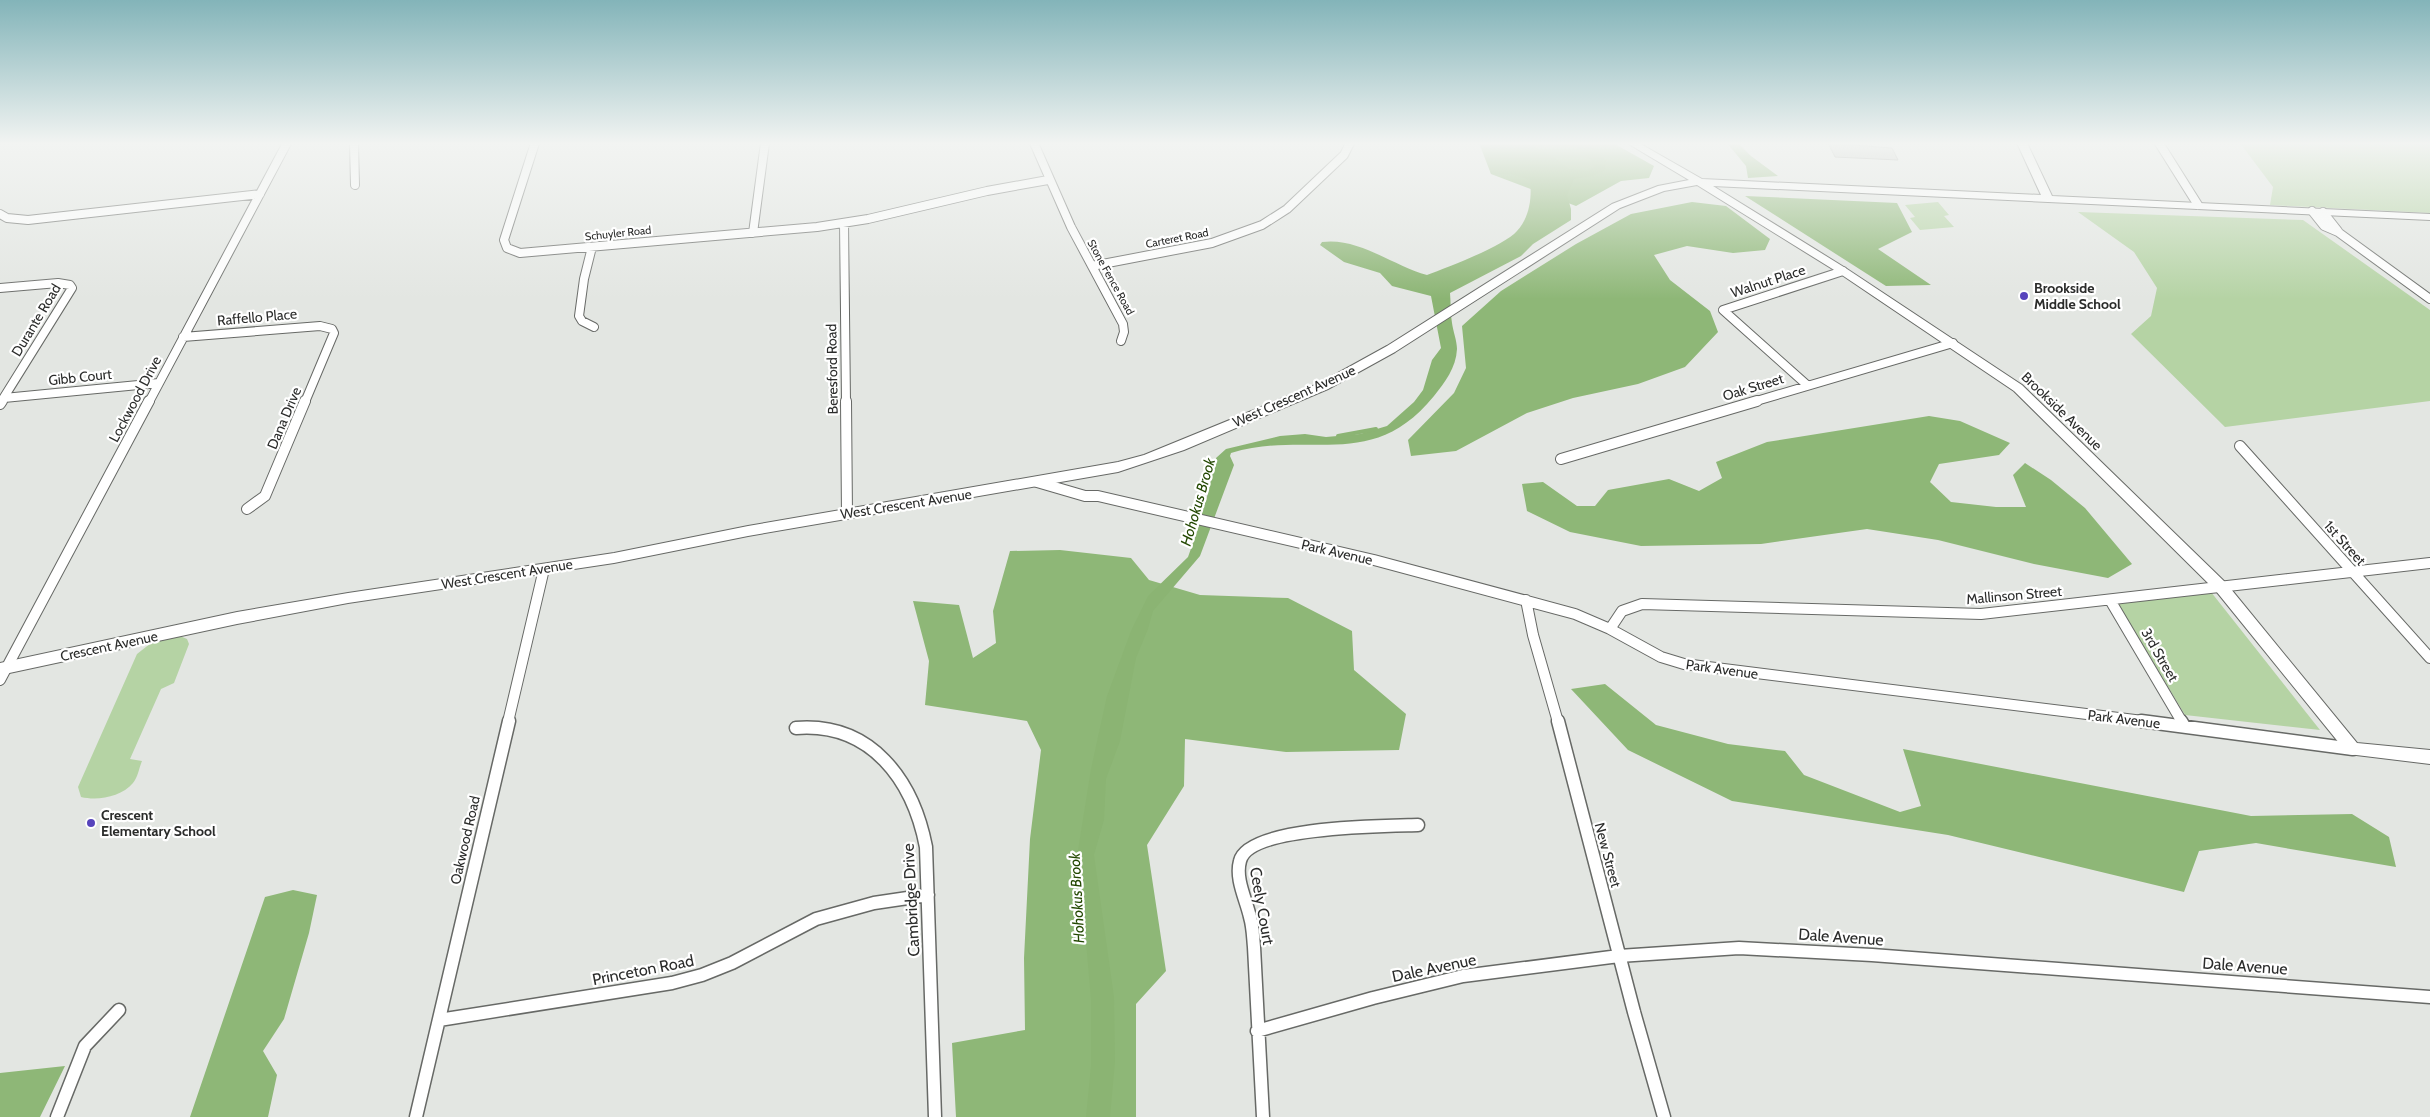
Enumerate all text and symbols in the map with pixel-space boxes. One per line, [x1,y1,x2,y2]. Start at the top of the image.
street label: Schuyler Road [584,223,652,243]
street label: Carteret Road [1144,225,1210,251]
street label: Stone Fence Road [1084,237,1138,317]
street label: Walnut Place [1729,261,1807,301]
place label: Brookside Middle School [2034,279,2121,313]
street label: Durante Road [7,280,65,360]
marker: Brookside Middle School [2018,290,2030,302]
street label: Raffello Place [216,305,298,329]
street label: Beresford Road [822,324,842,414]
street label: Lockwood Drive [105,353,165,445]
street label: West Crescent Avenue [1230,361,1358,431]
street label: Gibb Court [47,365,113,389]
street label: Brookside Avenue [2018,368,2106,454]
street label: Oak Street [1720,369,1786,405]
street label: Dana Drive [263,384,305,452]
water label: Hohokus Brook [1177,455,1219,548]
street label: West Crescent Avenue [839,485,973,523]
street label: 1st Street [2320,517,2370,569]
street label: Park Avenue [1300,535,1374,569]
street label: West Crescent Avenue [440,555,574,593]
street label: Mallinson Street [1965,582,2063,608]
street label: 3rd Street [2138,625,2183,685]
street label: Crescent Avenue [59,627,159,665]
street label: Park Avenue [1685,655,1759,683]
street label: Park Avenue [2087,706,2161,732]
street label: Oakwood Road [446,794,484,886]
place label: Crescent Elementary School [101,806,216,840]
marker: Crescent Elementary School [85,817,97,829]
street label: New Street [1591,821,1625,890]
street label: Cambridge Drive [899,843,923,957]
water label: Hohokus Brook [1066,852,1088,944]
street label: Ceely Court [1246,866,1278,947]
street label: Dale Avenue [1798,925,1884,949]
street label: Dale Avenue [1390,950,1478,986]
street label: Princeton Road [591,951,695,989]
street label: Dale Avenue [2202,954,2288,978]

